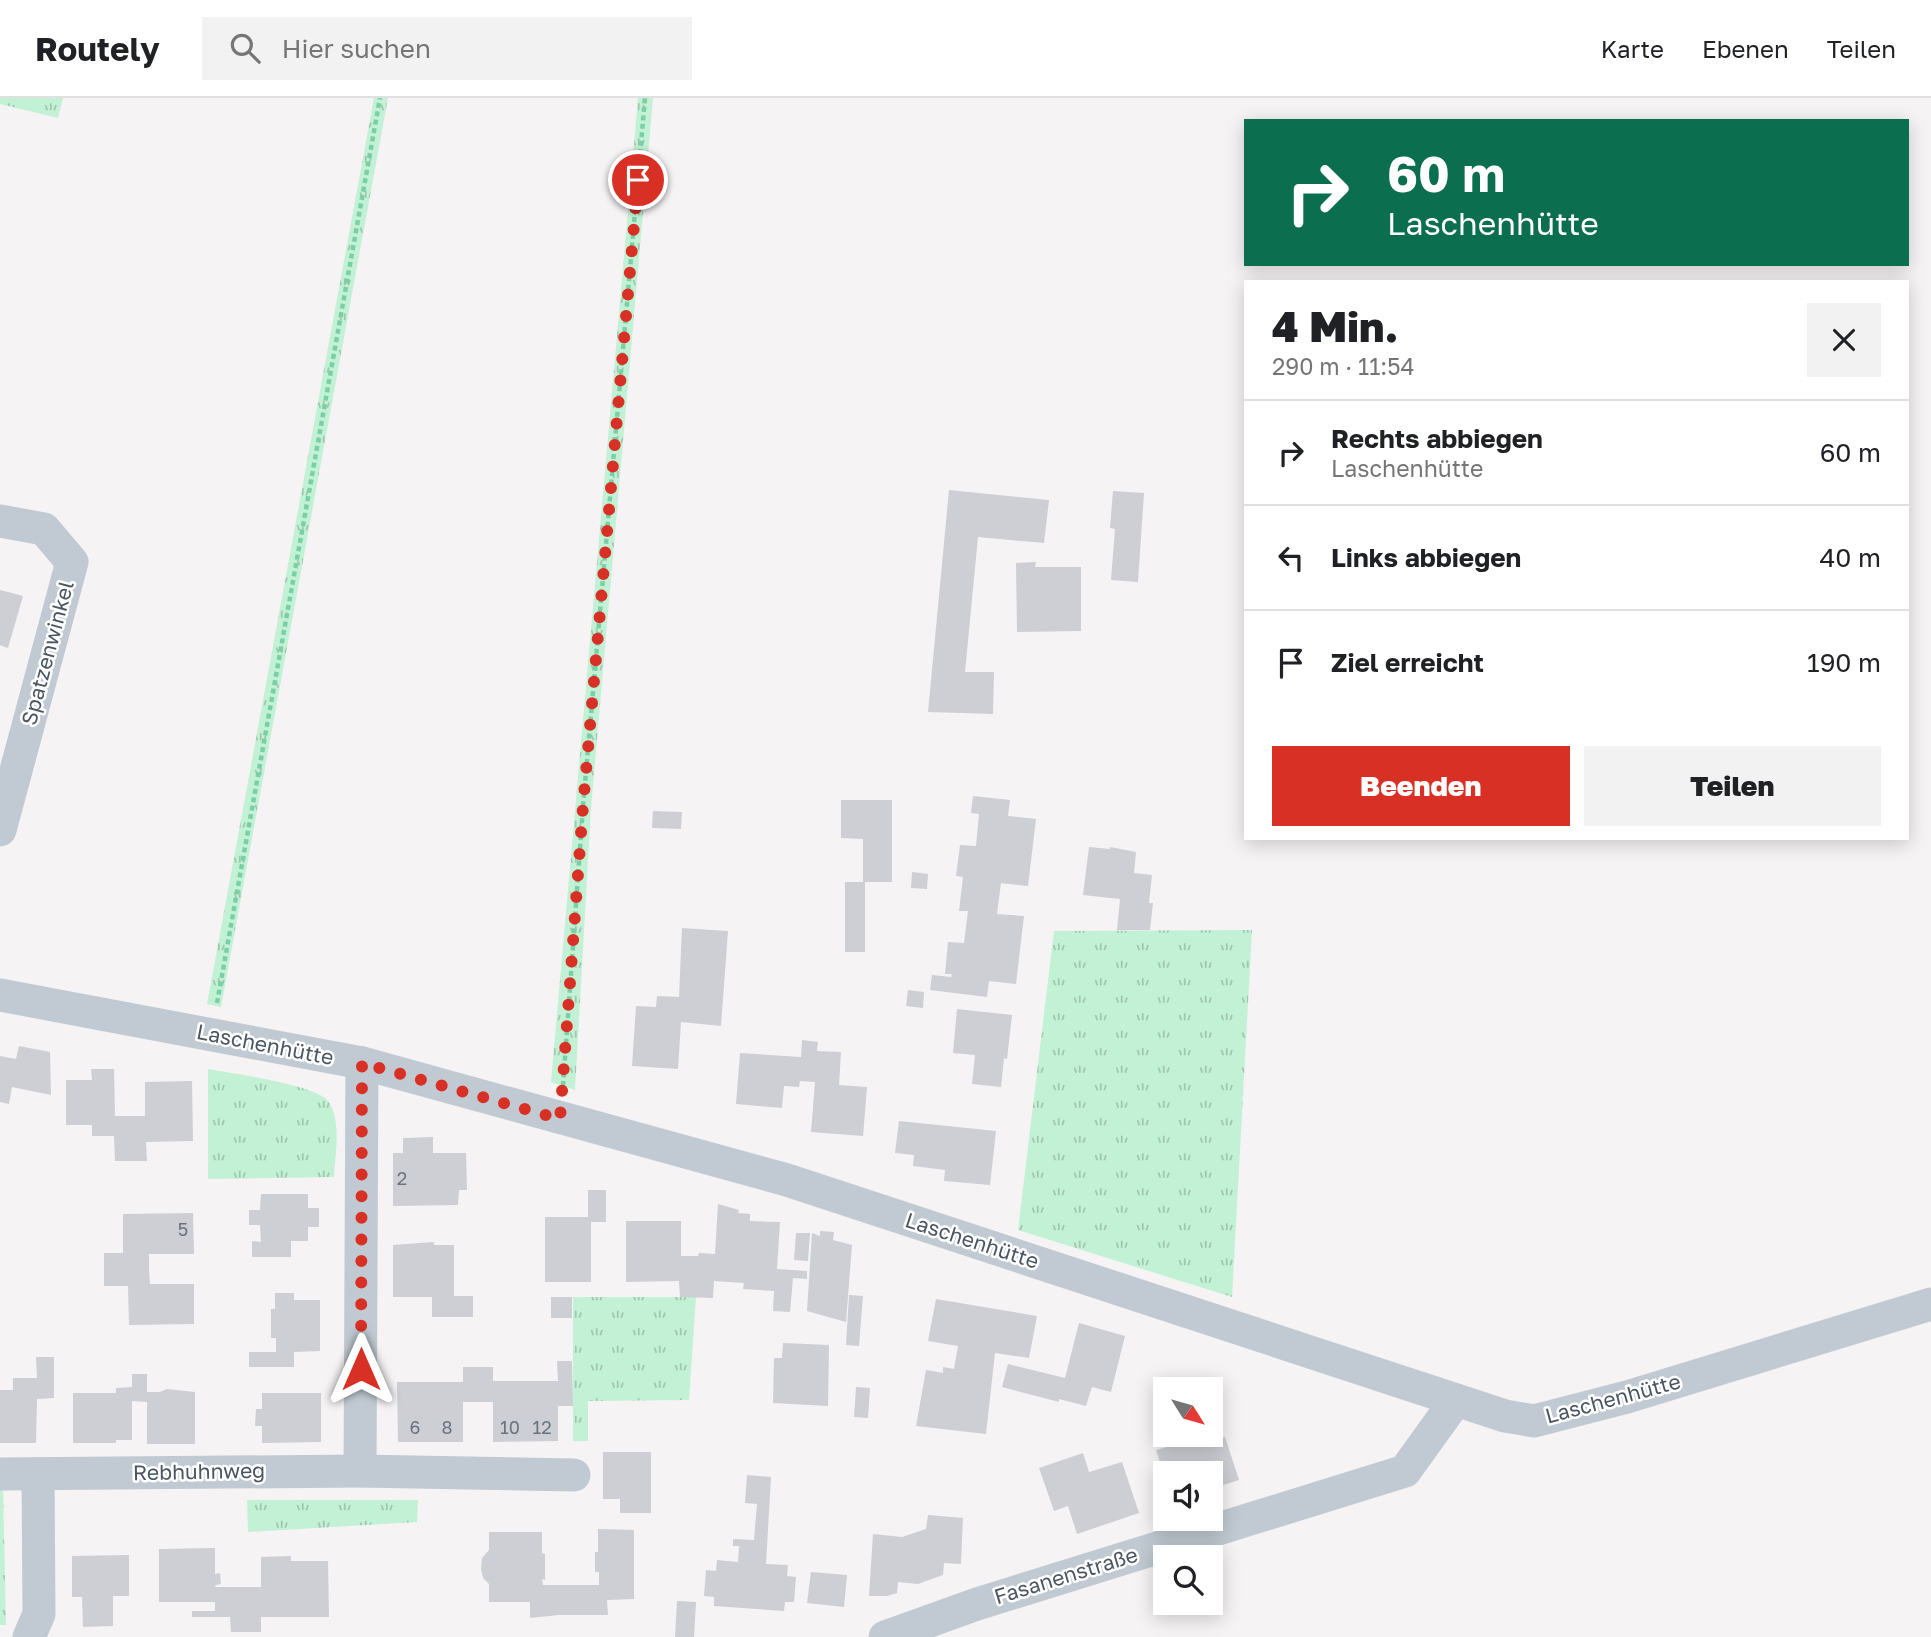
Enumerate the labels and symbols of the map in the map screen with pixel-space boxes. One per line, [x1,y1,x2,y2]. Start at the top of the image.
pin [608,150,668,210]
street label: Spatzenwinkel [15,578,79,728]
street label: Laschenhütte [194,1018,336,1070]
house number: 2 [397,1167,407,1189]
street label: Laschenhütte [902,1206,1042,1274]
house number: 5 [178,1218,188,1240]
position arrow [324,1332,398,1406]
street label: Laschenhütte [1542,1367,1683,1429]
north arrow [1153,1377,1223,1447]
house number: 6 [410,1416,420,1438]
house number: 8 [442,1416,452,1438]
house number: 10 [500,1416,520,1438]
house number: 12 [532,1416,552,1438]
street label: Rebhuhnweg [133,1457,265,1485]
street label: Fasanenstraße [991,1541,1141,1609]

